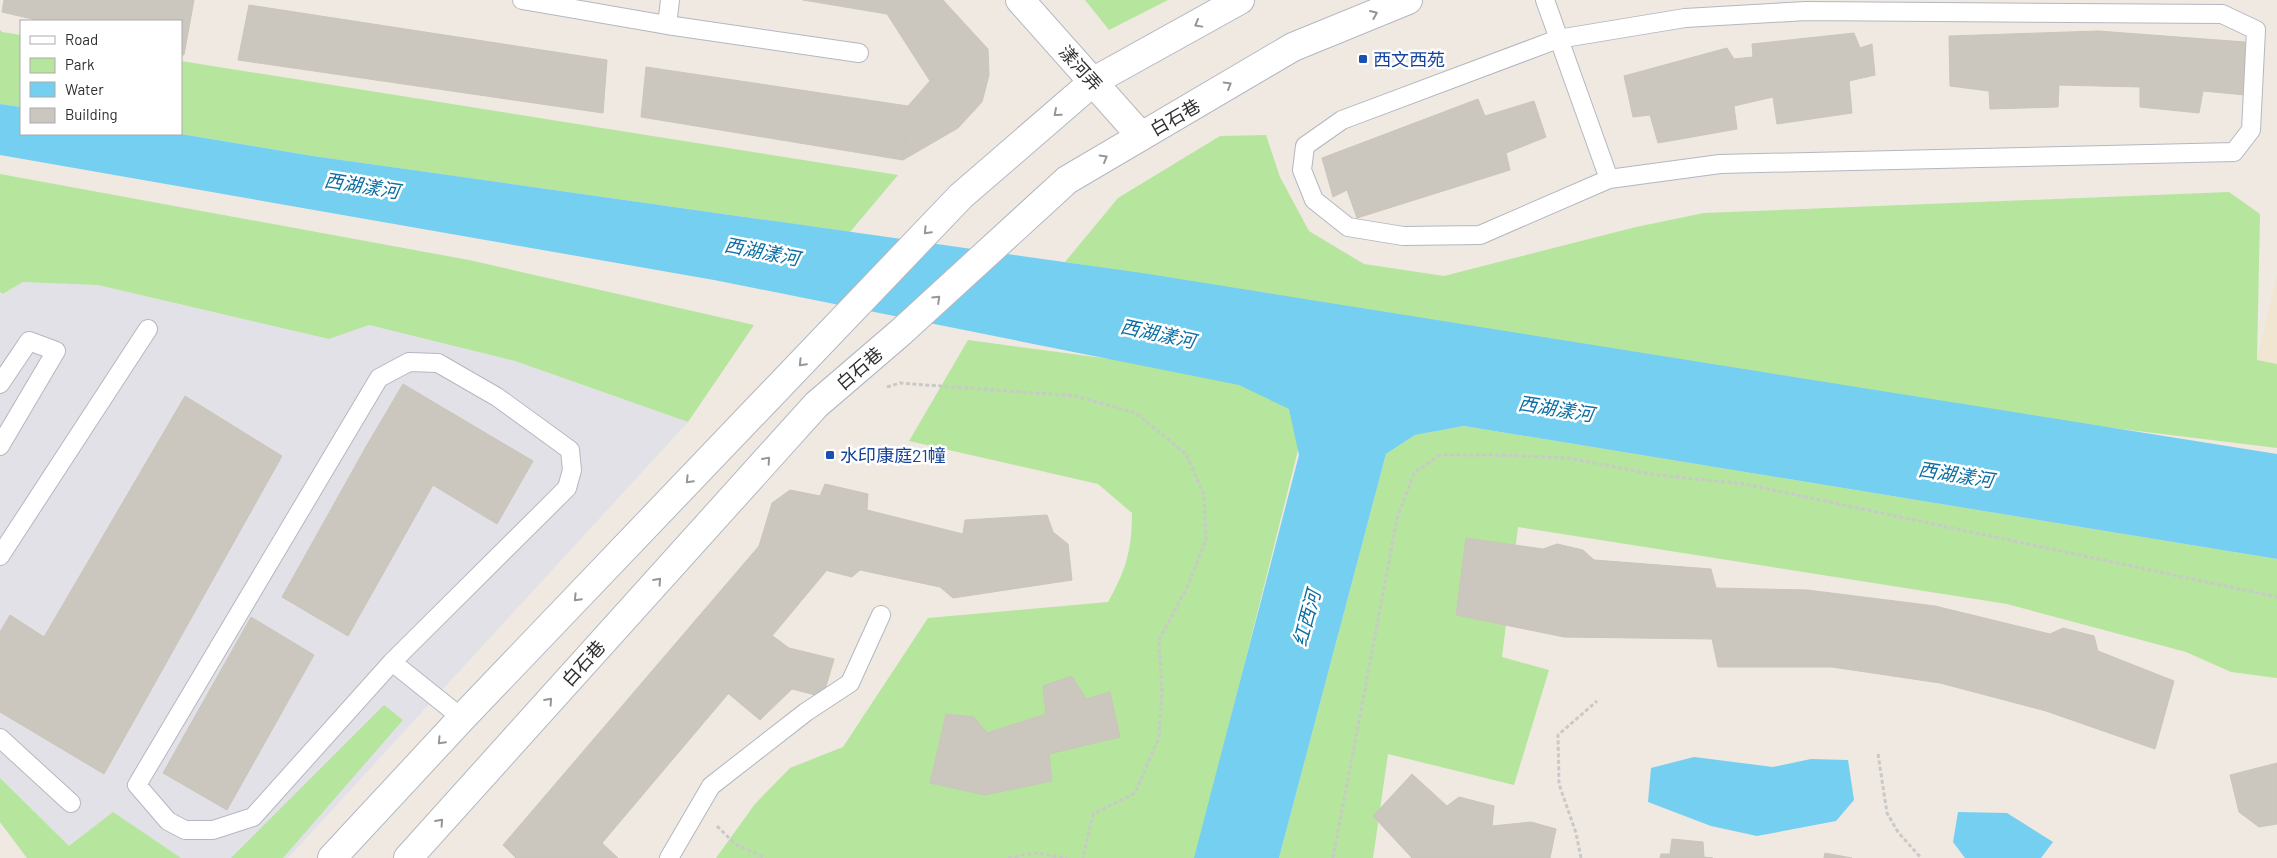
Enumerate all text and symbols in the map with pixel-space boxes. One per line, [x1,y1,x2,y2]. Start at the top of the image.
one-way arrow [1369,10,1378,21]
one-way arrow [1194,17,1203,27]
legend [20,20,182,135]
text: Road [65,30,98,48]
street label: 漾河弄 [1055,41,1107,95]
place label: 西文西苑 [1373,48,1445,70]
marker: 西文西苑 [1357,53,1369,65]
text: Park [65,55,95,73]
text: Water [65,80,104,98]
one-way arrow [1223,82,1232,92]
street label: 白石巷 [1146,94,1204,140]
text: Building [65,105,118,123]
one-way arrow [1053,107,1062,116]
one-way arrow [1098,155,1107,165]
water label: 西湖漾河 [323,168,405,203]
one-way arrow [924,226,933,235]
water label: 西湖漾河 [722,232,805,270]
one-way arrow [931,296,940,305]
water label: 西湖漾河 [1118,314,1201,353]
street label: 白石巷 [831,342,887,394]
one-way arrow [799,357,808,366]
water label: 西湖漾河 [1517,391,1599,426]
place label: 水印康庭21幢 [840,444,946,466]
marker: 水印康庭21幢 [824,449,836,461]
one-way arrow [761,457,770,466]
water label: 西湖漾河 [1917,457,1999,492]
one-way arrow [686,475,695,484]
one-way arrow [652,577,661,586]
water label: 红西河 [1288,584,1326,649]
one-way arrow [574,592,583,601]
street label: 白石巷 [557,636,609,690]
one-way arrow [543,697,552,706]
one-way arrow [438,735,447,744]
one-way arrow [434,818,443,827]

